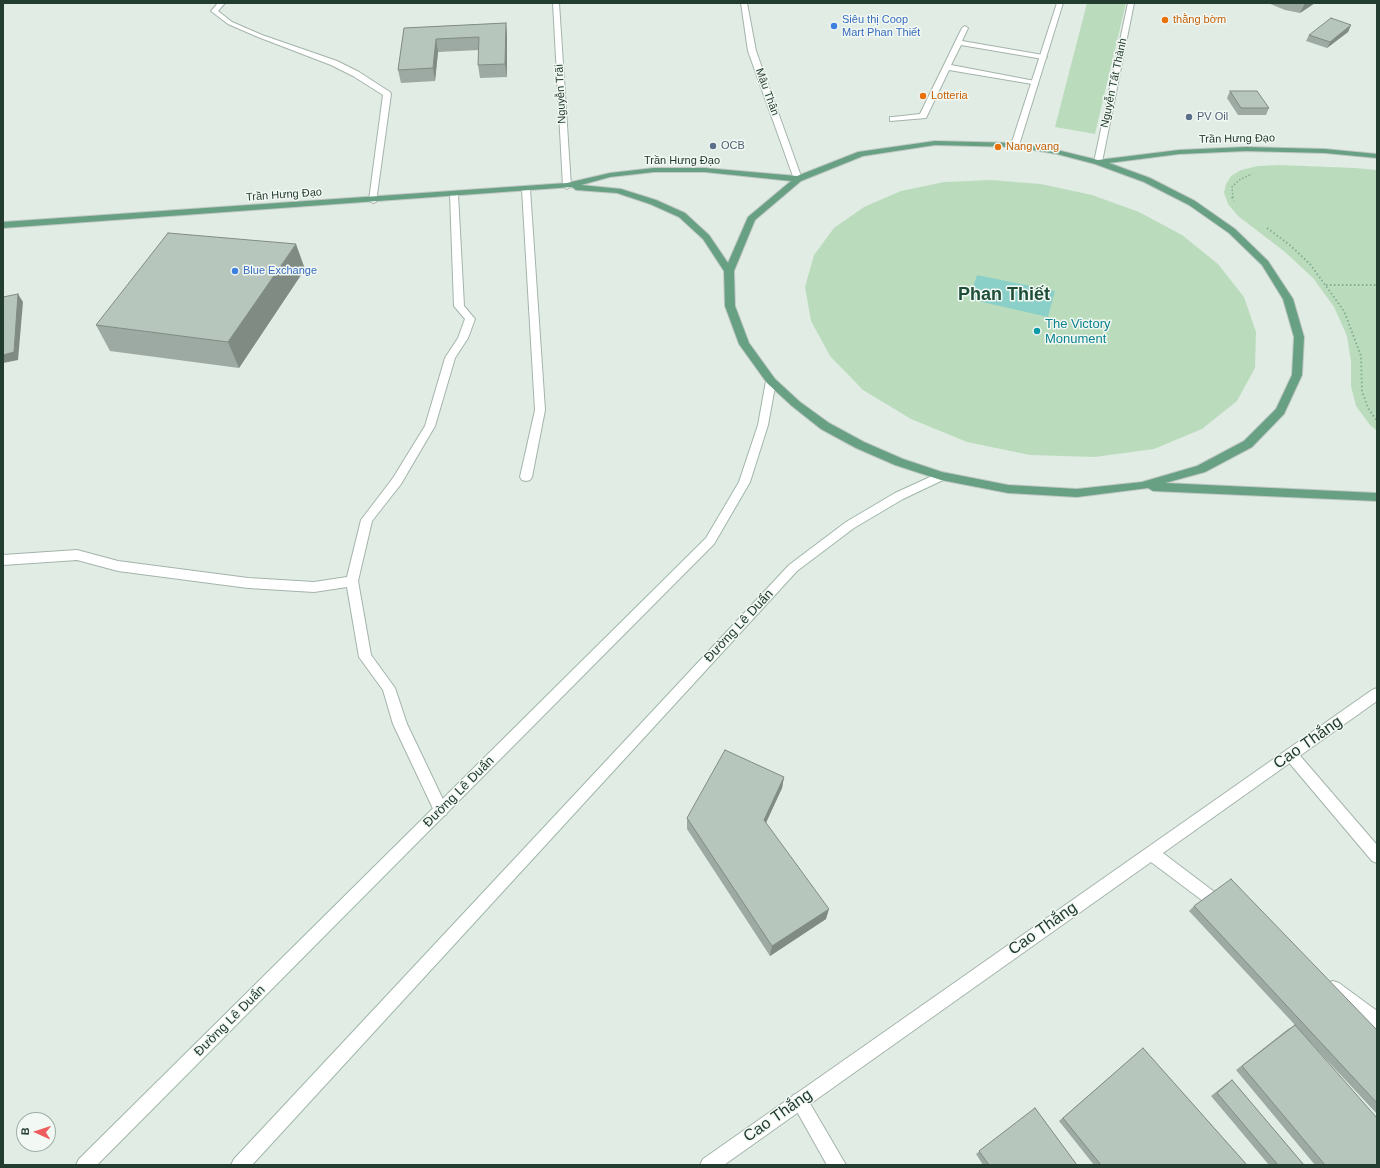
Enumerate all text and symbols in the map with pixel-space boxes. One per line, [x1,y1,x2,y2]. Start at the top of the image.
place label: Siêu thị Coop Mart Phan Thiết [842,13,920,39]
place label: thằng bờm [1173,13,1226,27]
marker: thằng bờm [1160,15,1170,25]
marker: Siêu thị Coop Mart Phan Thiết [829,21,839,31]
street label: Nguyễn Tất Thành [1098,37,1130,129]
street label: Nguyễn Trãi [553,64,569,124]
street label: Mậu Thân [752,66,782,118]
place label: Lotteria [931,89,968,103]
marker: Lotteria [918,91,928,101]
place label: PV Oil [1197,110,1228,124]
marker: PV Oil [1184,112,1194,122]
street label: Trần Hưng Đạo [1199,132,1275,146]
place label: OCB [721,139,745,153]
place label: Nang vang [1006,140,1059,154]
marker: OCB [708,141,718,151]
marker: Nang vang [993,142,1003,152]
street label: Trần Hưng Đạo [644,154,720,168]
street label: Trần Hưng Đạo [246,186,322,204]
place label: Blue Exchange [243,264,317,278]
marker: Blue Exchange [230,266,240,276]
district label: Phan Thiết [958,284,1050,306]
place label: The Victory Monument [1045,316,1111,347]
marker: The Victory Monument [1032,326,1042,336]
street label: Đường Lê Duẩn [701,586,777,666]
street label: Cao Thắng [1270,712,1346,774]
street label: Đường Lê Duẩn [420,753,498,831]
street label: Cao Thắng [1005,898,1081,960]
street label: Đường Lê Duẩn [191,982,269,1060]
street label: Cao Thắng [740,1085,816,1147]
north arrow [16,1112,56,1152]
text: B [19,1127,31,1136]

